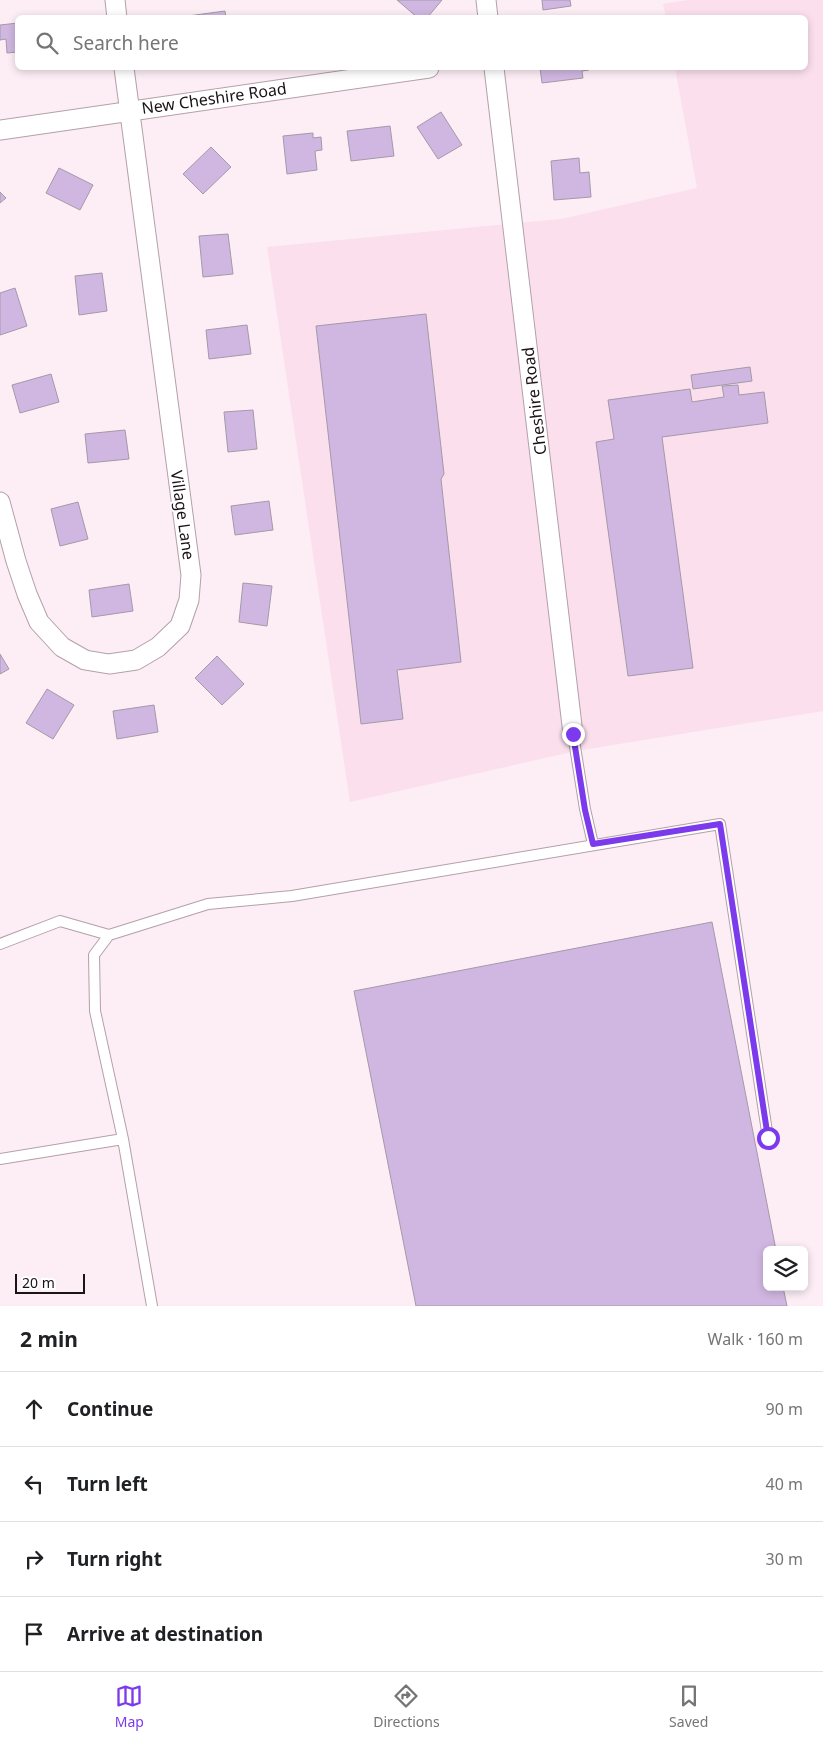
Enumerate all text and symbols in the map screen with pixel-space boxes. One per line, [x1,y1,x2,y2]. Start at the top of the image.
search box [15,15,808,70]
icon: search [33,29,61,57]
text: Search here [73,30,179,56]
street label: New Cheshire Road [140,77,288,119]
street label: Cheshire Road [516,346,552,456]
street label: Village Lane [166,469,200,561]
route end [562,723,585,746]
route start [757,1127,780,1150]
map controls [763,1246,808,1291]
button: layers [763,1246,808,1291]
scale bar [15,1271,85,1294]
text: 20 m [22,1273,55,1292]
text: 2 min [20,1325,78,1353]
text: Walk · 160 m [708,1328,803,1350]
icon: ahead [20,1395,48,1423]
text: Continue [67,1396,153,1422]
text: 90 m [766,1398,803,1420]
icon: left [20,1470,48,1498]
text: Turn left [67,1471,148,1497]
text: 40 m [766,1473,803,1495]
icon: right [20,1545,48,1573]
text: Turn right [67,1546,162,1572]
text: 30 m [766,1548,803,1570]
icon: arrive [20,1620,48,1648]
text: Arrive at destination [67,1621,263,1647]
tab: Map [115,1682,144,1731]
tab: Directions [373,1682,440,1731]
tab: Saved [669,1682,708,1731]

